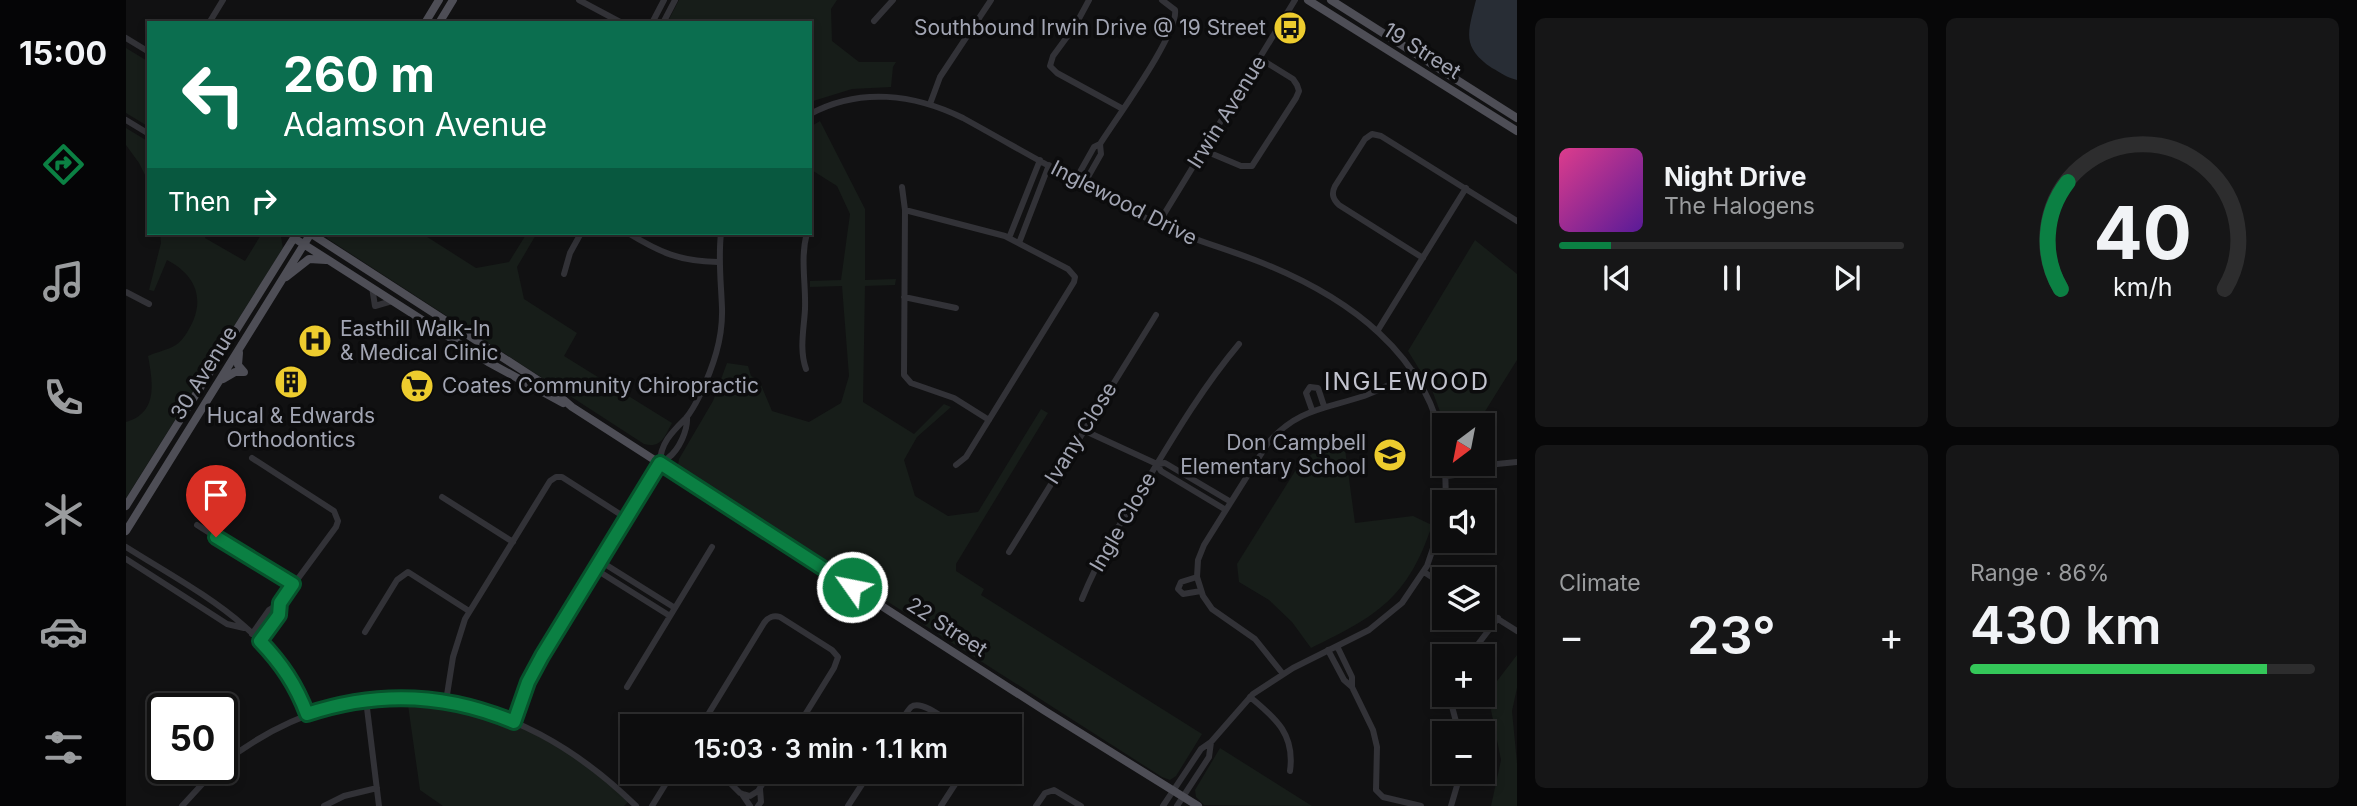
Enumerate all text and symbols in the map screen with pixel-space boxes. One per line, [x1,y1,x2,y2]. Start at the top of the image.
bus stop icon: Southbound Irwin Drive @ 19 Street [1271,9,1309,47]
place label: Southbound Irwin Drive @ 19 Street [914,15,1266,40]
street label: 19 Street [1379,17,1466,84]
text: 15:00 [19,34,107,73]
text: 260 m [283,45,435,104]
icon: left [168,49,259,140]
street label: Irwin Avenue [1182,51,1271,173]
text: Adamson Avenue [283,105,547,144]
icon: directions [39,140,88,189]
street label: Inglewood Drive [1047,155,1202,250]
text: Night Drive [1664,161,1806,192]
icon: right [245,182,283,220]
text: Then [168,186,231,217]
text: 40 [2093,188,2192,277]
text: The Halogens [1664,192,1815,220]
icon: music [39,257,88,306]
icon: previous [1598,259,1636,297]
icon: pause [1713,259,1751,297]
icon: next [1828,259,1866,297]
text: km/h [2113,272,2172,302]
place label: Easthill Walk-In & Medical Clinic [340,316,499,365]
street label: 30 Avenue [165,321,242,424]
hospital icon: Easthill Walk-In & Medical Clinic [296,322,334,360]
building icon: Hucal & Edwards Orthodontics [272,363,310,401]
supermarket icon: Coates Community Chiropractic [398,367,436,405]
district label: INGLEWOOD [1324,367,1490,396]
icon: phone [39,373,88,422]
place label: Coates Community Chiropractic [442,373,759,398]
street label: Ivany Close [1039,377,1122,488]
place label: Hucal & Edwards Orthodontics [207,403,375,452]
north arrow [1432,413,1494,476]
map controls [1432,413,1495,784]
place label: Don Campbell Elementary School [1180,430,1366,479]
school or university icon: Don Campbell Elementary School [1371,436,1409,474]
pin [186,465,246,537]
street label: Ingle Close [1084,468,1161,576]
icon: arrive [197,476,235,514]
icon: climate [39,490,88,539]
button: sound [1432,490,1495,553]
position arrow [815,550,889,624]
text: Range · 86% [1970,559,2109,587]
button: layers [1432,567,1495,630]
text: Climate [1559,569,1641,597]
street label: 22 Street [902,591,992,662]
text: 430 km [1970,594,2162,657]
text: 23° [1687,604,1776,667]
icon: car [39,607,88,656]
text: − [1559,613,1584,659]
text: + [1879,613,1904,659]
button: + [1432,644,1495,707]
speed limit sign: 50 [147,693,238,784]
button: − [1432,721,1495,784]
icon: filters [39,723,88,772]
text: 15:03 · 3 min · 1.1 km [694,733,948,764]

